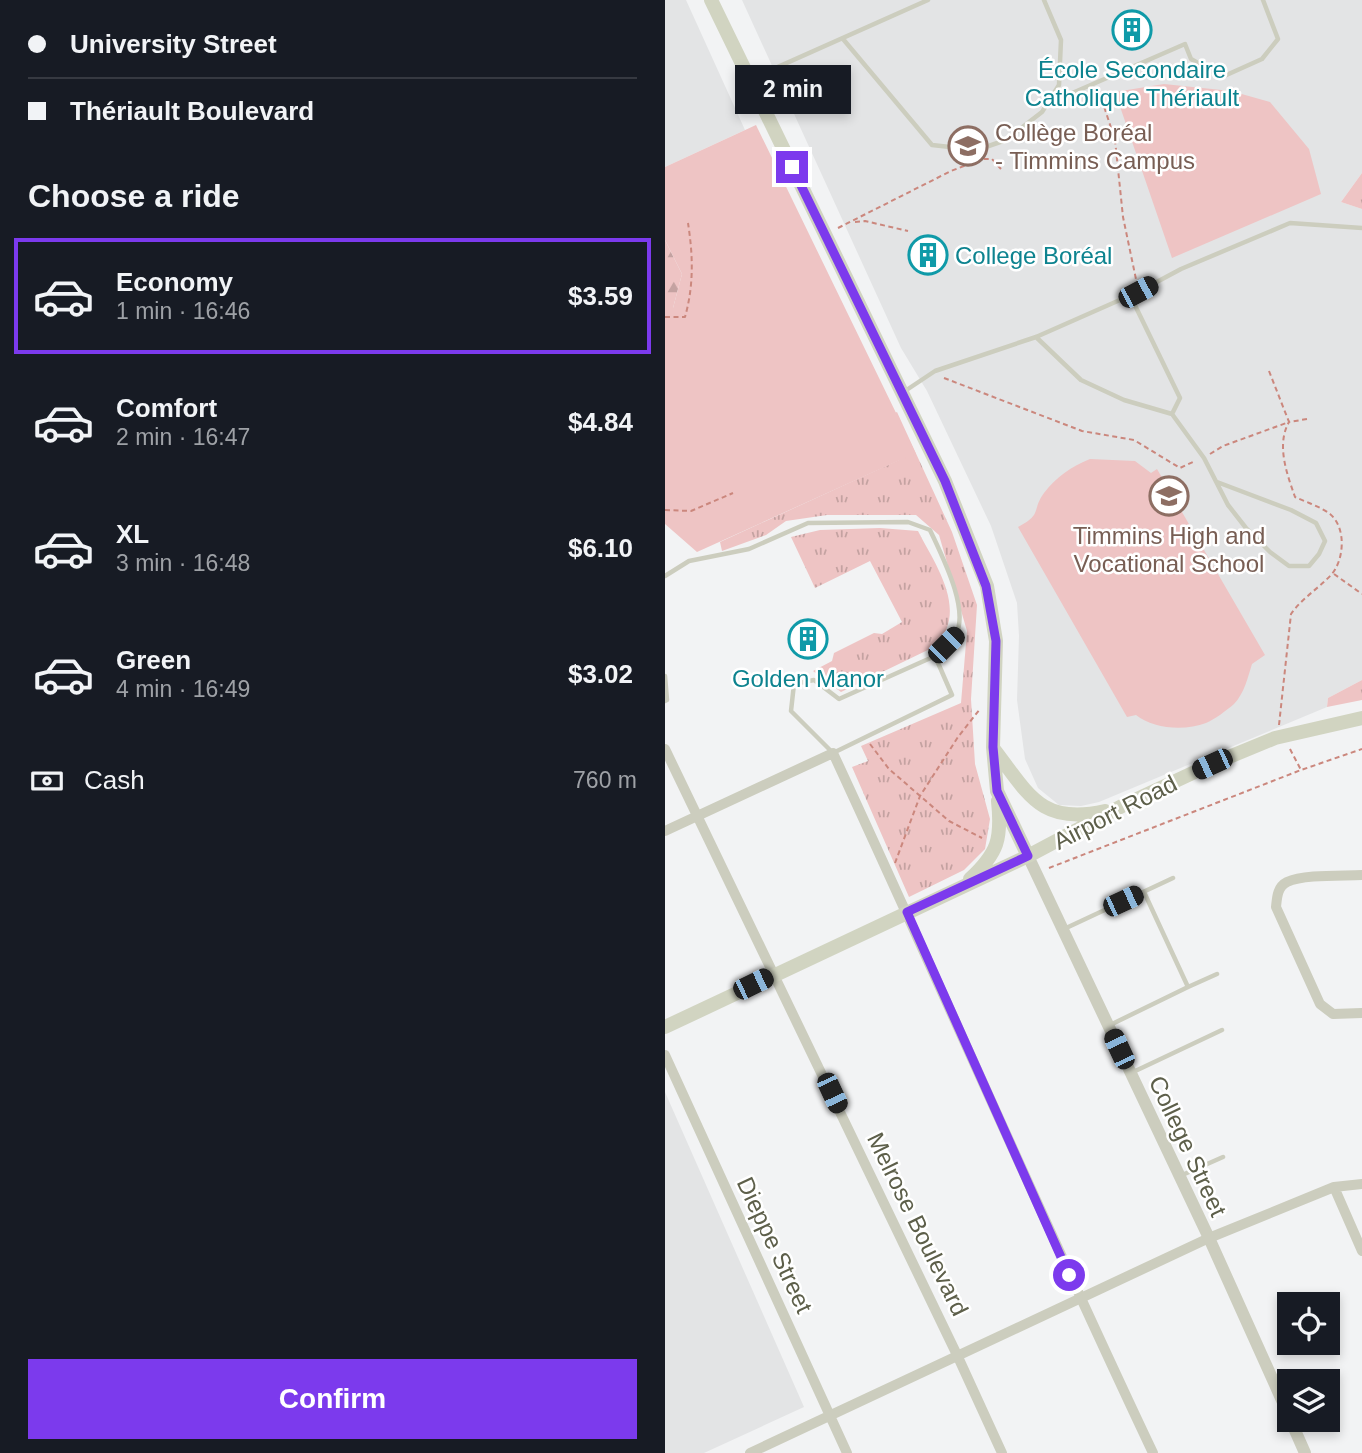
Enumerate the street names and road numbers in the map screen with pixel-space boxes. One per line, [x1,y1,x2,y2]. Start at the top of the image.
street label: Airport Road [1049,769,1181,855]
street label: College Street [1144,1071,1233,1221]
street label: Melrose Boulevard [862,1128,974,1320]
street label: Dieppe Street [732,1173,818,1318]

